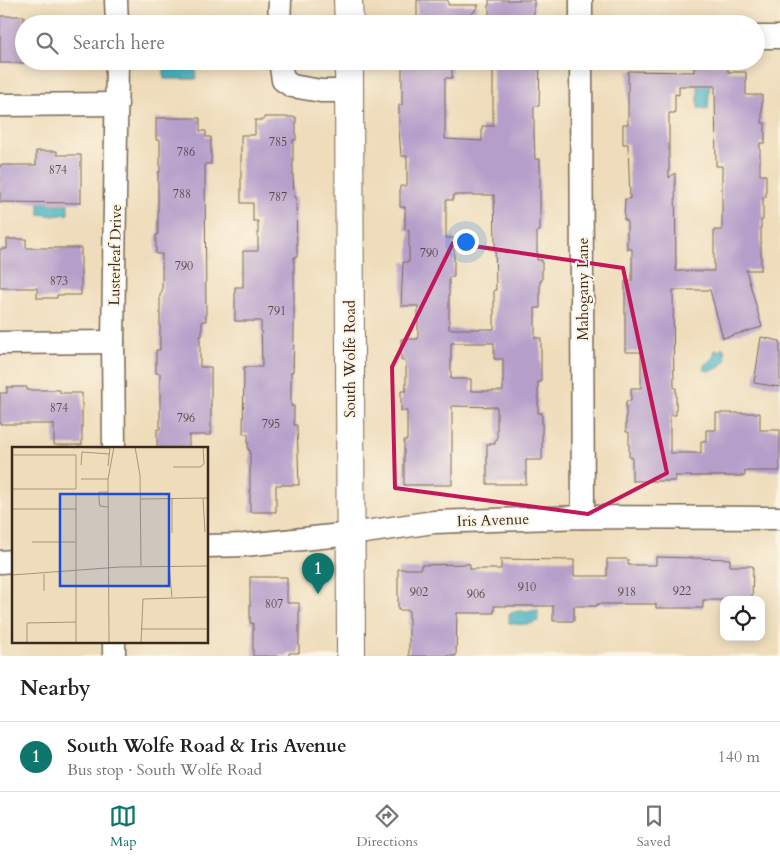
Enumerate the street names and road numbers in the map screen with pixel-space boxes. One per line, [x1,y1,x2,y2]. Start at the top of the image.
street label: Lusterleaf Drive [104,204,126,306]
street label: Mahogany Lane [573,237,593,341]
street label: South Wolfe Road [340,300,360,418]
street label: Iris Avenue [456,509,530,531]

